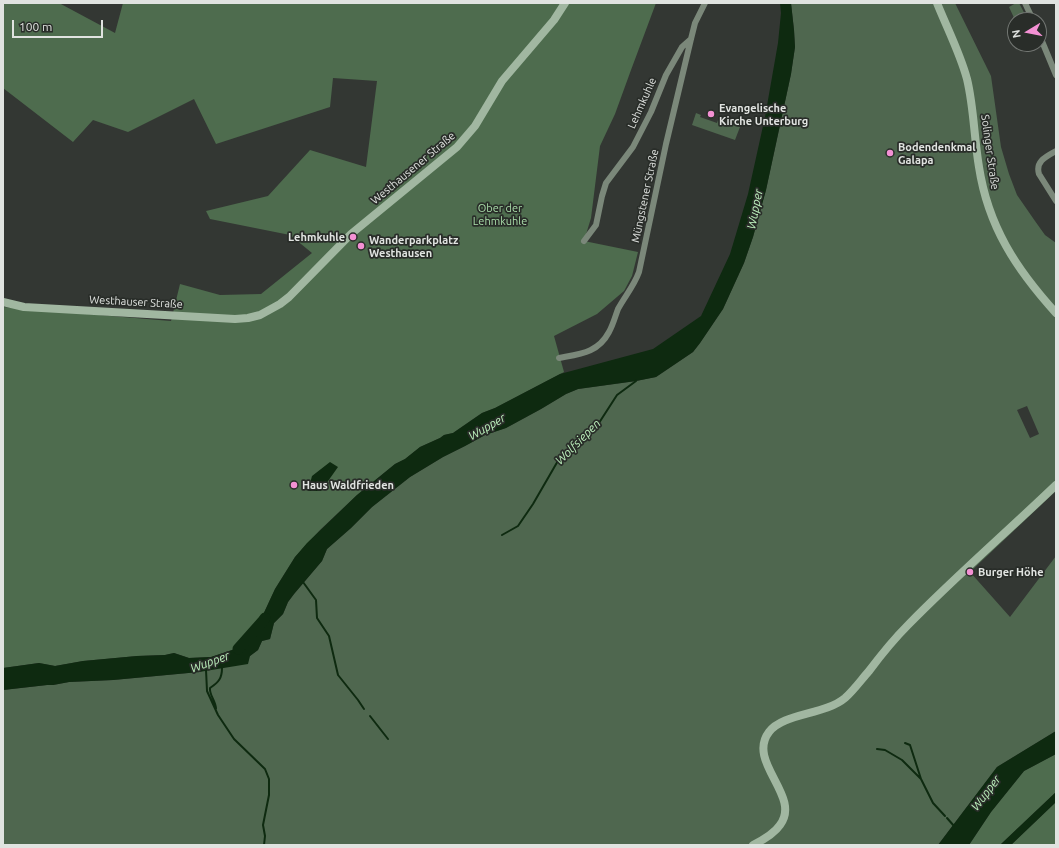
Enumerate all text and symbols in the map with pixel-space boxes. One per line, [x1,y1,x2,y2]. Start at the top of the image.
scale bar [14,12,105,38]
north arrow [1007,12,1047,52]
text: 100 m [19,20,52,33]
text: N [1010,29,1023,39]
street label: Lehmkuhle [625,75,659,131]
place label: Evangelische Kirche Unterburg [719,101,808,127]
marker: Evangelische Kirche Unterburg [706,109,716,119]
street label: Solinger Straße [978,114,1002,190]
street label: Westhausener Straße [368,129,458,207]
place label: Bodendenkmal Galapa [898,140,976,166]
street label: Müngstener Straße [629,148,661,244]
marker: Bodendenkmal Galapa [885,148,895,158]
water label: Wupper [744,188,766,230]
park label: Ober der Lehmkuhle [473,201,527,227]
place label: Lehmkuhle [288,230,345,244]
marker: Lehmkuhle [348,232,358,242]
place label: Wanderparkplatz Westhausen [369,233,458,259]
marker: Wanderparkplatz Westhausen [356,241,366,251]
street label: Westhauser Straße [89,293,183,311]
water label: Wupper [466,411,508,443]
water label: Wolfsiepen [552,416,604,468]
place label: Haus Waldfrieden [302,478,394,492]
marker: Haus Waldfrieden [289,480,299,490]
place label: Burger Höhe [978,565,1043,579]
marker: Burger Höhe [965,567,975,577]
water label: Wupper [189,648,231,676]
water label: Wupper [968,772,1004,814]

